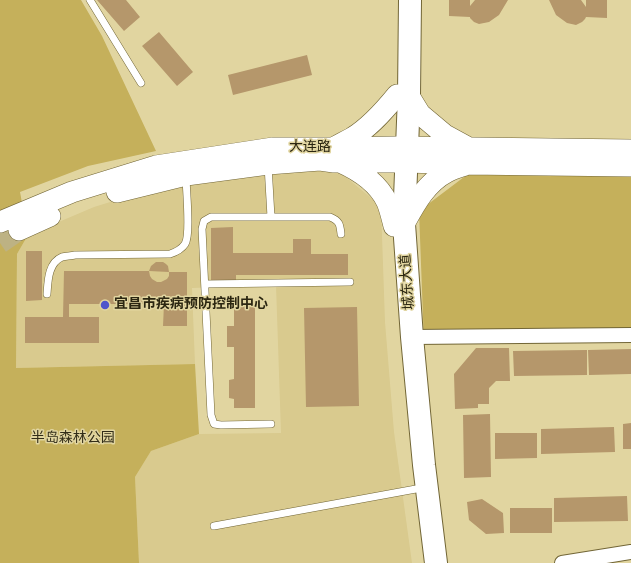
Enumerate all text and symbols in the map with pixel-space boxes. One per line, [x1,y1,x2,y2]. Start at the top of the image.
street label: 大连路 [289,140,331,156]
street label: 城东大道 [398,253,418,311]
place label: 宜昌市疾病预防控制中心 [114,297,268,313]
marker: 宜昌市疾病预防控制中心 [99,299,111,311]
park label: 半岛森林公园 [31,431,115,447]

